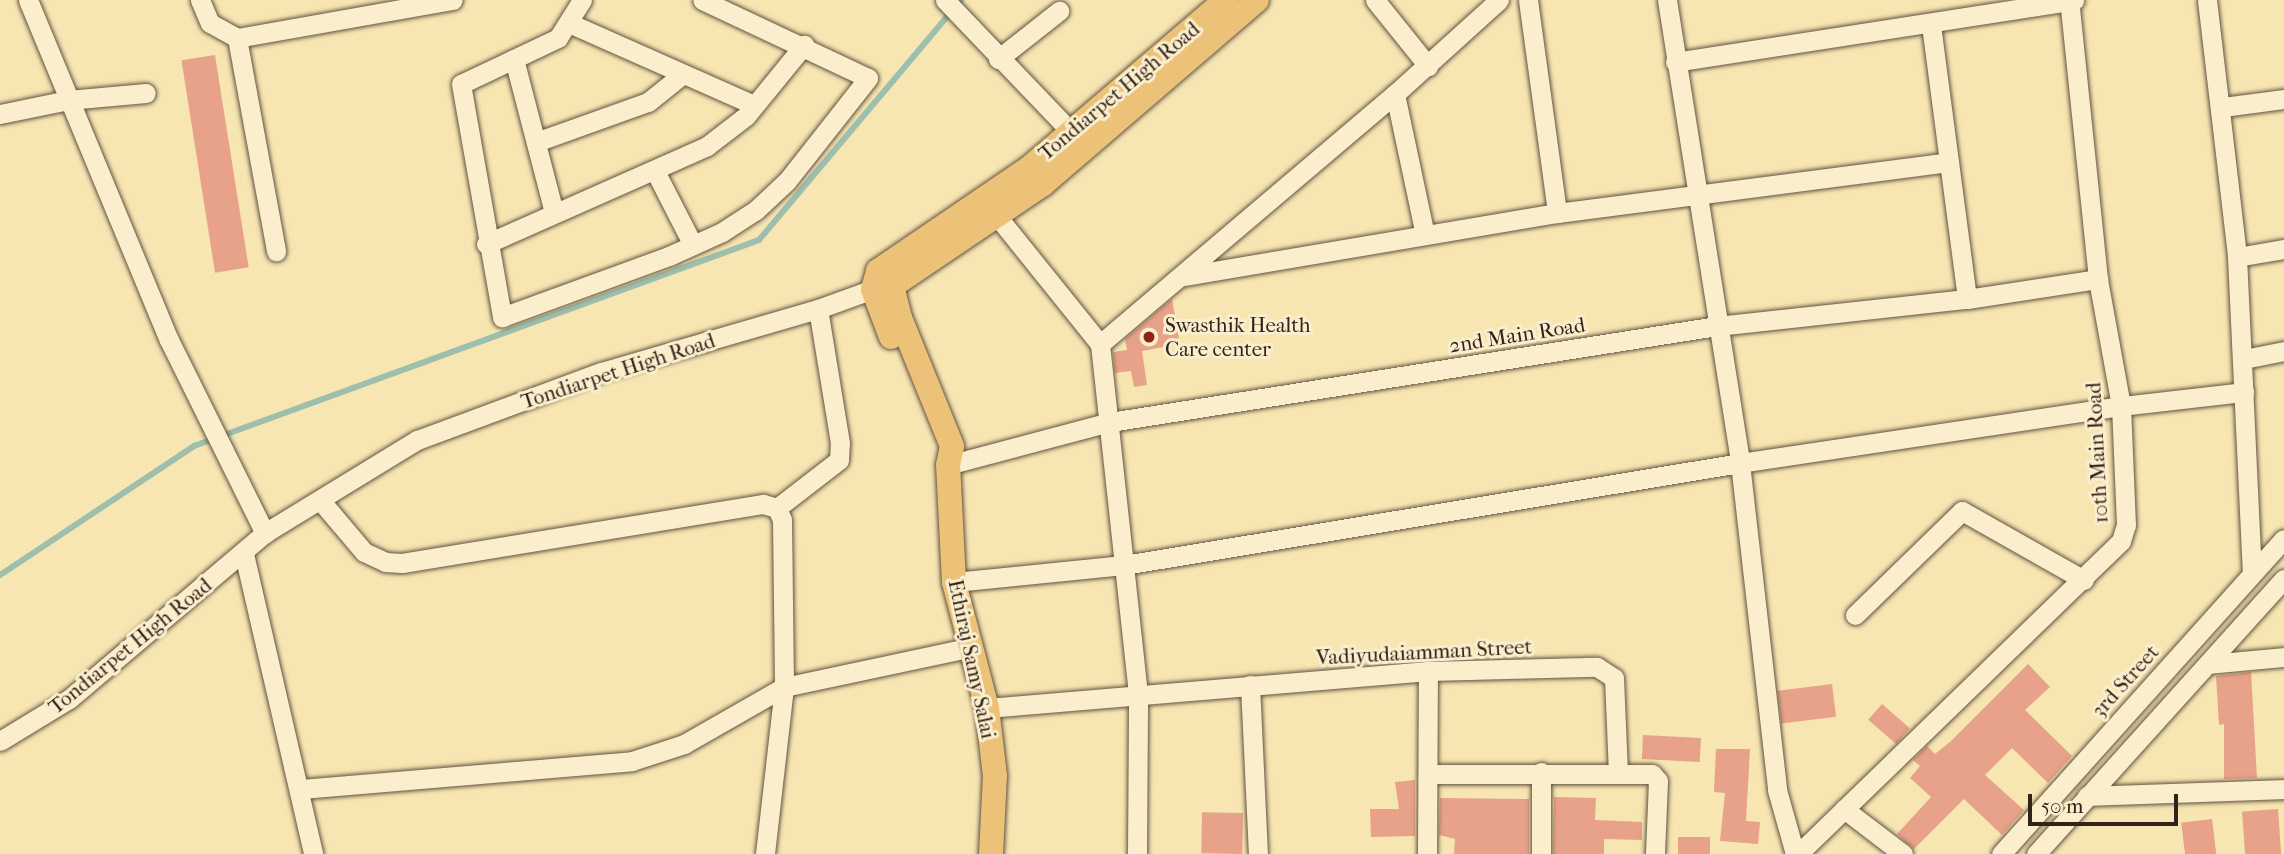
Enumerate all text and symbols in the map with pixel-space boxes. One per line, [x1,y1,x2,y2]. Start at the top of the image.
street label: Tondiarpet High Road [1033,16,1205,166]
place label: Swasthik Health Care center [1165,312,1311,362]
street label: 2nd Main Road [1447,312,1587,358]
marker: Swasthik Health Care center [1139,327,1159,347]
street label: Tondiarpet High Road [518,328,718,414]
street label: 10th Main Road [2081,382,2113,524]
street label: Tondiarpet High Road [43,573,217,719]
street label: Ethiraj Samy Salai [943,577,1001,741]
street label: Vadiyudaiamman Street [1315,634,1533,670]
street label: 3rd Street [2086,640,2164,722]
scale bar [2032,780,2182,824]
text: 50 m [2041,794,2084,818]

